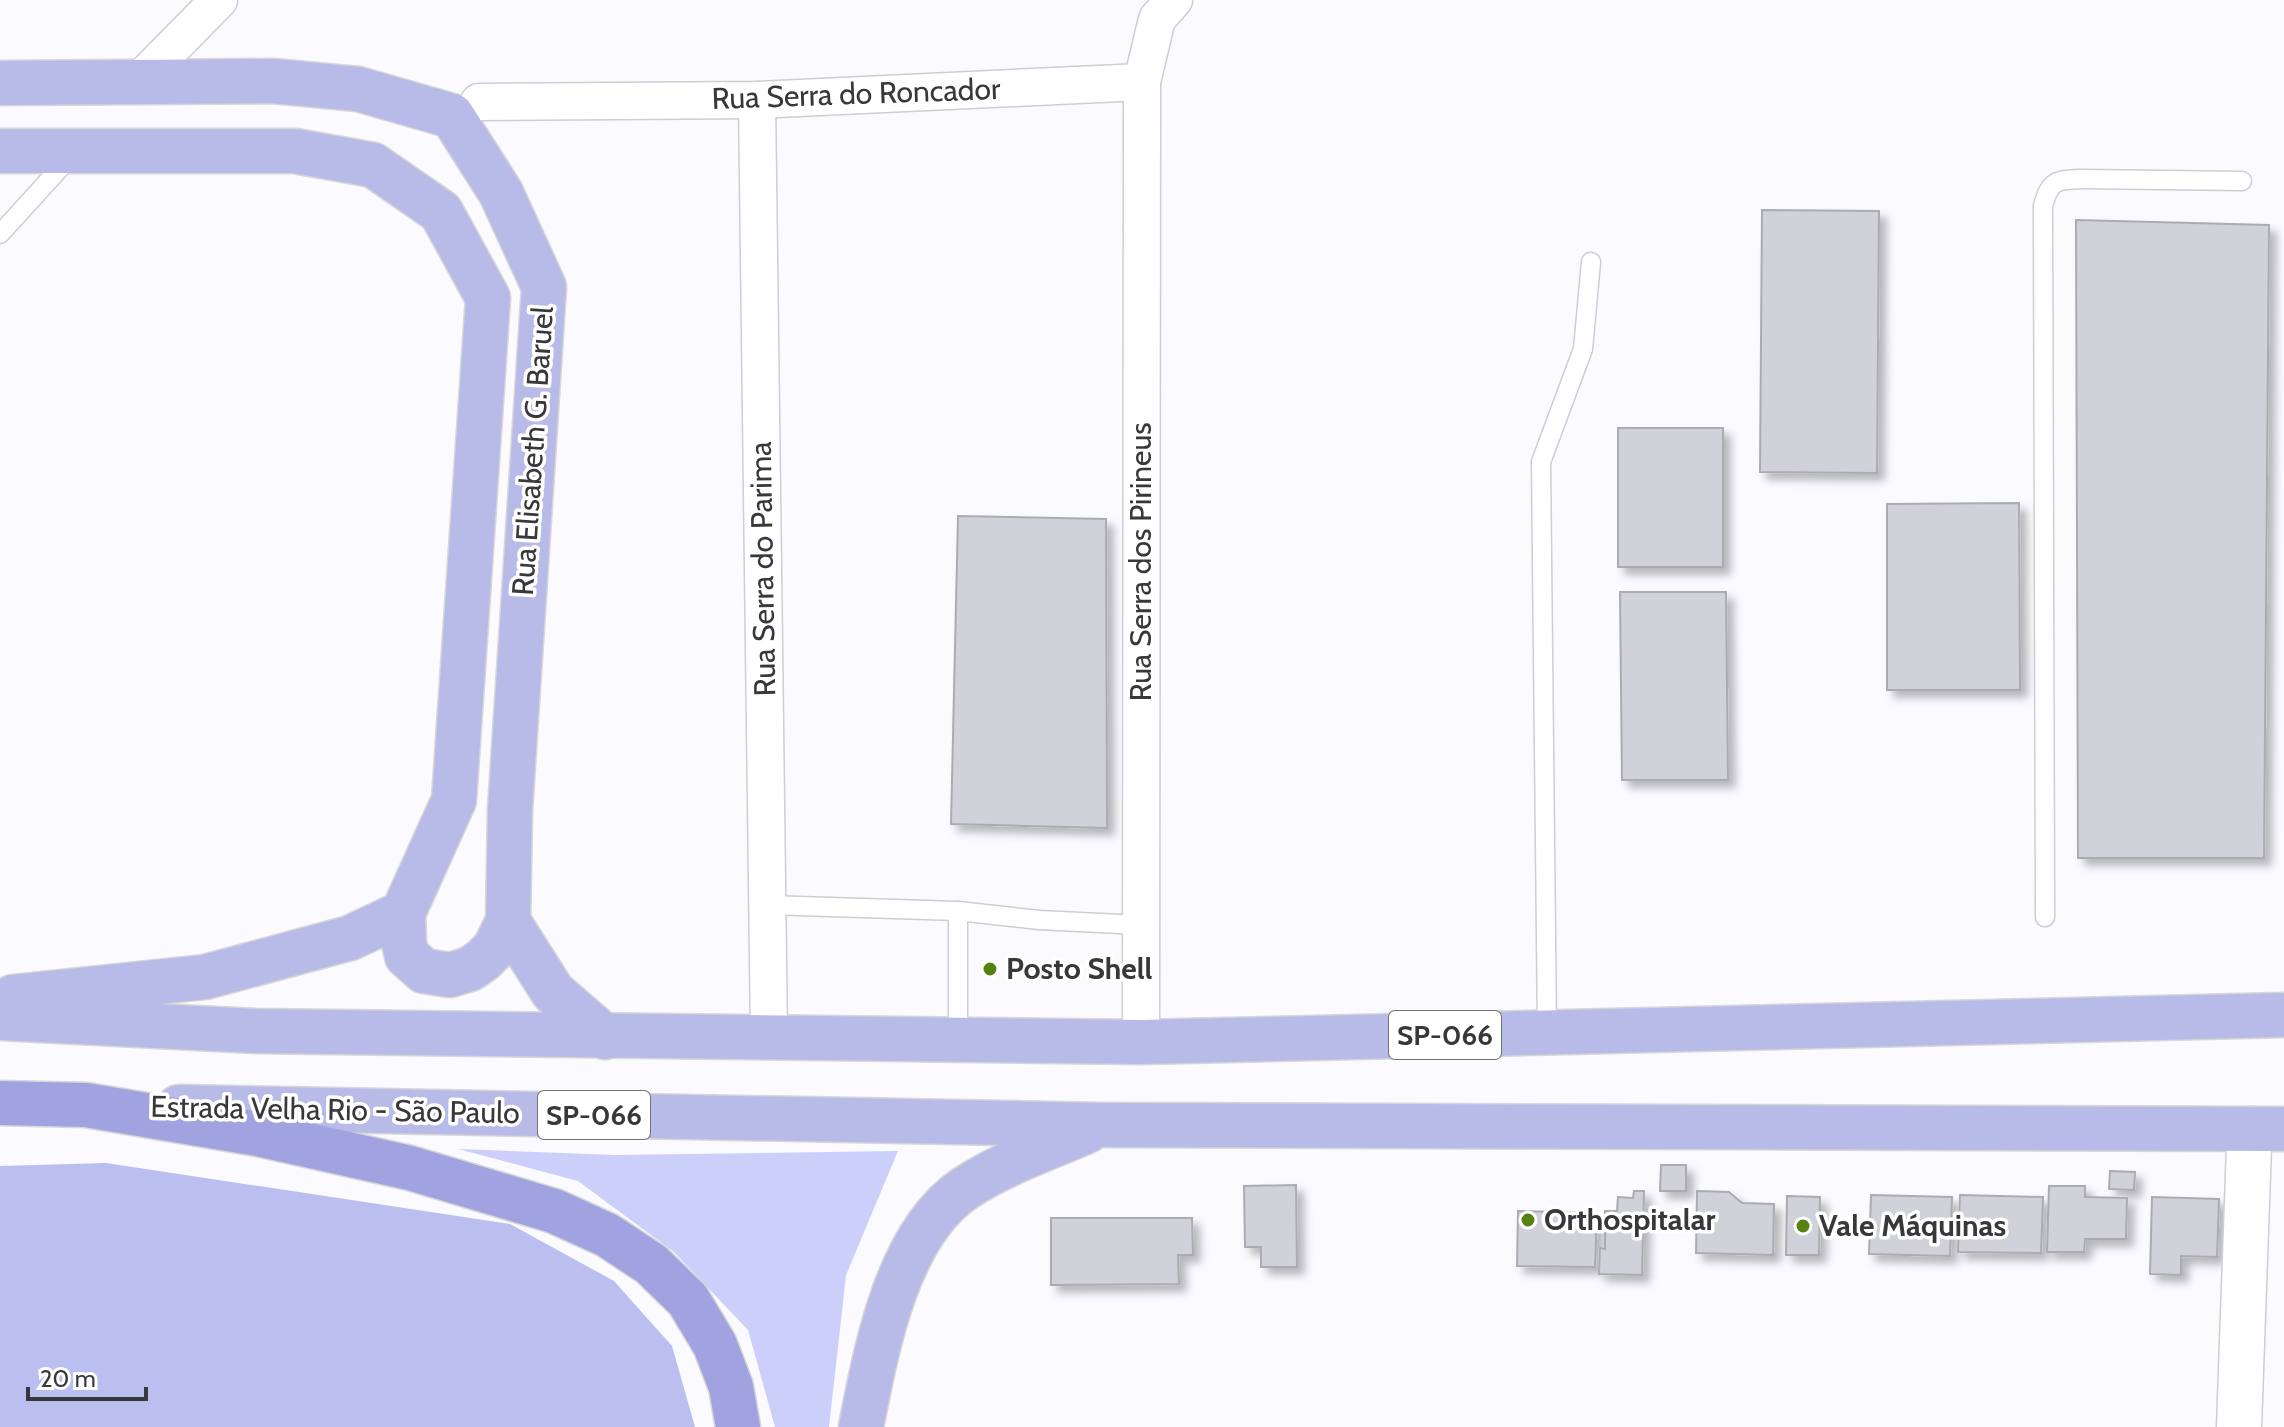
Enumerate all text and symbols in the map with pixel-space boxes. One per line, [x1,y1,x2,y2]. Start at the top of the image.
street label: Rua Serra do Roncador [711,70,1001,117]
street label: Rua Elisabeth G. Baruel [504,305,561,597]
street label: Rua Serra dos Pirineus [1122,422,1159,702]
street label: Rua Serra do Parima [742,441,783,697]
place label: Posto Shell [1006,950,1153,987]
marker: Posto Shell [981,960,999,978]
road number: SP-066 [1389,1011,1501,1059]
street label: Estrada Velha Rio - São Paulo [150,1088,520,1131]
road number: SP-066 [538,1091,650,1139]
place label: Orthospitalar [1544,1201,1716,1238]
place label: Vale Máquinas [1819,1207,2006,1244]
marker: Orthospitalar [1519,1211,1537,1229]
marker: Vale Máquinas [1794,1217,1812,1235]
scale bar [28,1351,146,1401]
text: 20 m [40,1364,96,1393]

